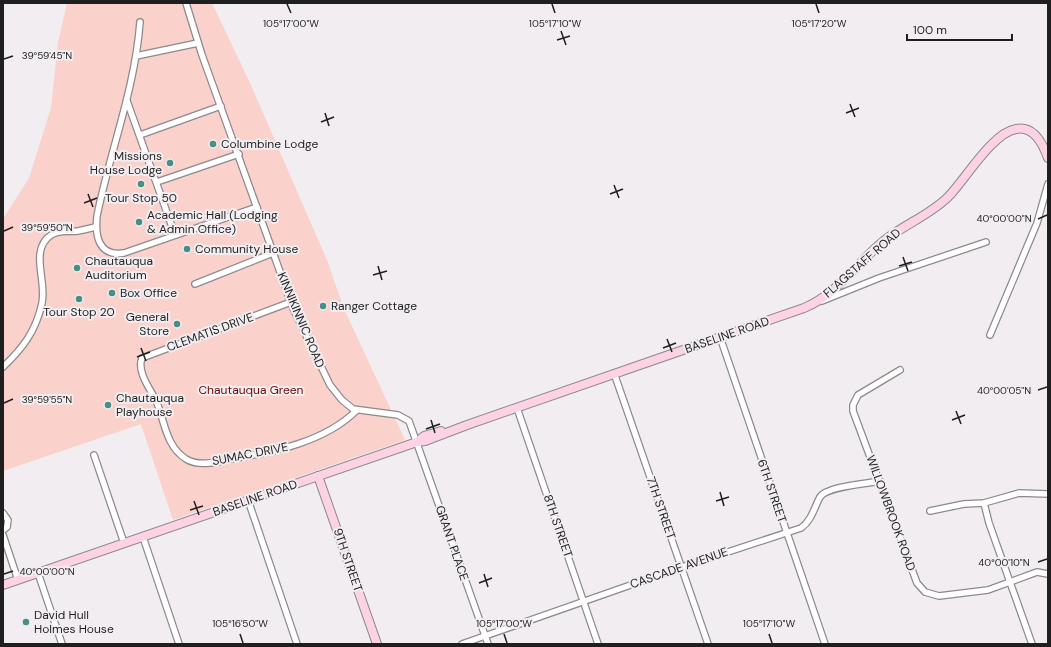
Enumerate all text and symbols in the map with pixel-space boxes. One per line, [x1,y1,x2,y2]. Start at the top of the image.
scale bar [907,16,1012,42]
text: 105°17'00"W [263,17,319,30]
text: 105°17'10"W [529,17,582,30]
text: 105°17'20"W [792,17,847,30]
text: 100 m [913,22,947,38]
text: 39°59'45"N [22,49,72,62]
place label: Columbine Lodge [221,136,318,152]
marker: Columbine Lodge [208,139,218,149]
place label: Missions House Lodge [90,148,162,178]
marker: Missions House Lodge [165,158,175,168]
marker: Tour Stop 50 [136,179,146,189]
place label: Tour Stop 50 [105,190,177,206]
place label: Academic Hall (Lodging & Admin Office) [147,207,278,237]
text: 40°00'00"N [976,212,1032,225]
marker: Academic Hall (Lodging & Admin Office) [134,217,144,227]
text: 39°59'50"N [21,221,73,234]
street label: FLAGSTAFF ROAD [820,225,904,301]
place label: Community House [195,241,299,257]
marker: Community House [182,244,192,254]
place label: Chautauqua Auditorium [85,253,153,283]
marker: Chautauqua Auditorium [72,263,82,273]
street label: KINNIKINNIC ROAD [274,270,328,370]
place label: Box Office [120,285,177,301]
marker: Box Office [107,288,117,298]
marker: Tour Stop 20 [74,294,84,304]
place label: Ranger Cottage [331,298,417,314]
marker: Ranger Cottage [318,301,328,311]
place label: Tour Stop 20 [43,304,115,320]
place label: General Store [126,309,169,339]
street label: CLEMATIS DRIVE [164,309,256,355]
street label: BASELINE ROAD [683,313,771,357]
marker: General Store [172,319,182,329]
park label: Chautauqua Green [199,382,304,398]
text: 40°00'05"N [977,384,1031,397]
place label: Chautauqua Playhouse [116,390,184,420]
text: 39°59'55"N [22,393,72,406]
marker: Chautauqua Playhouse [103,400,113,410]
street label: SUMAC DRIVE [211,439,290,469]
street label: WILLOWBROOK ROAD [863,453,919,573]
street label: 6TH STREET [754,457,790,525]
street label: 7TH STREET [643,474,679,542]
street label: BASELINE ROAD [211,476,299,520]
street label: 8TH STREET [540,492,576,560]
street label: GRANT PLACE [432,503,472,583]
street label: 9TH STREET [330,526,366,594]
street label: CASCADE AVENUE [628,544,730,592]
text: 40°00'10"N [978,556,1030,569]
text: 40°00'00"N [19,565,75,578]
place label: David Hull Holmes House [34,607,114,637]
marker: David Hull Holmes House [21,617,31,627]
text: 105°16'50"W [212,617,268,630]
text: 105°17'00"W [476,617,532,630]
text: 105°17'10"W [743,617,796,630]

